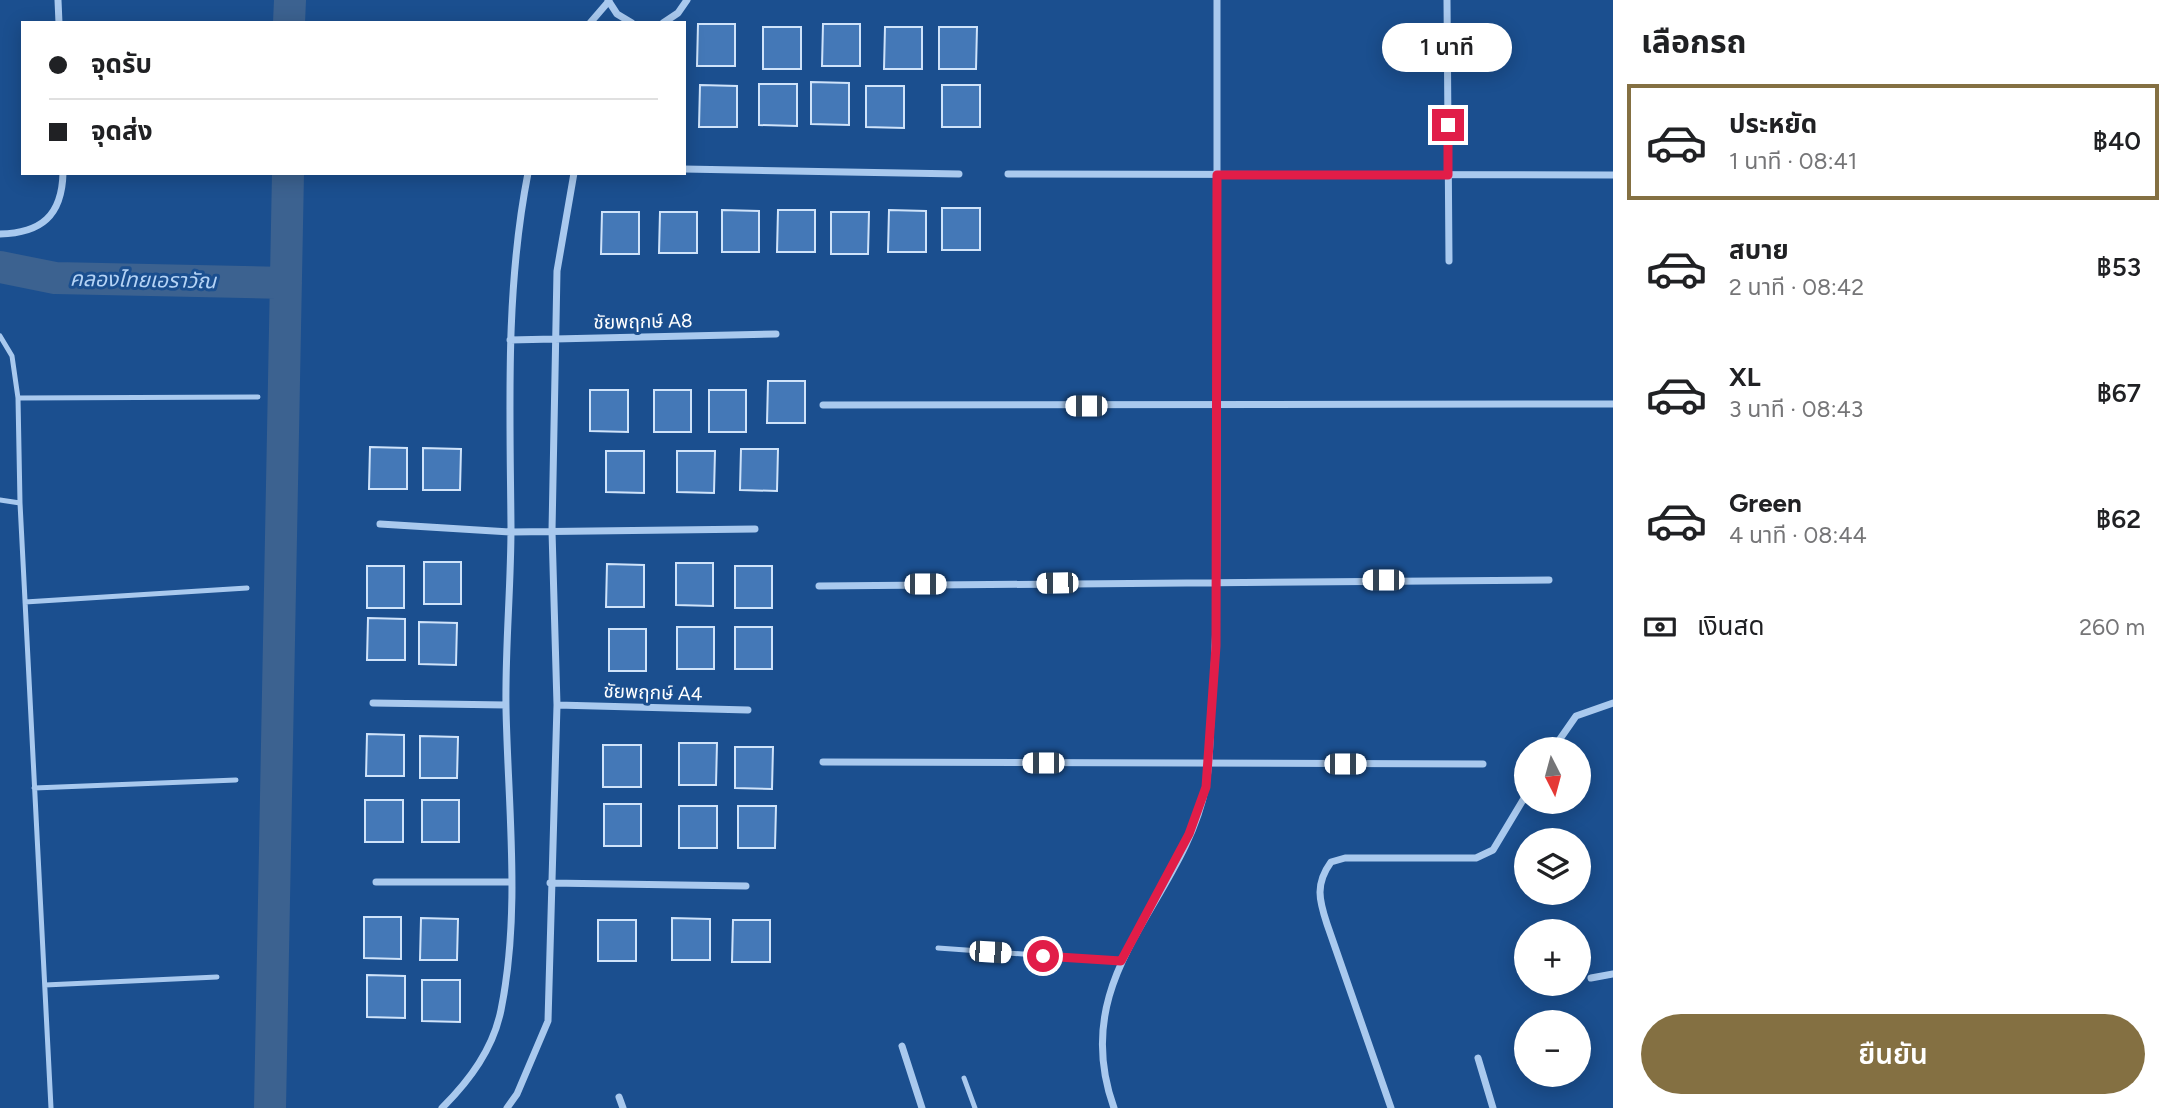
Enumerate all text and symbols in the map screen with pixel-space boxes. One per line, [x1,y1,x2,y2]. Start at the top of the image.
text: เลือกรถ [1641,23,1746,61]
callout: 1 นาที [1383,24,1513,72]
text: 1 นาที [1420,33,1474,61]
text: จุดรับ [91,48,152,80]
text: ประหยัด [1729,108,1817,140]
route end [1432,109,1464,141]
icon: car [1645,111,1708,174]
text: จุดส่ง [91,115,153,147]
text: ฿40 [2093,125,2141,157]
text: 1 นาที · 08:41 [1729,147,1857,175]
text: สบาย [1729,234,1789,266]
icon: car [1645,237,1708,300]
text: ฿53 [2097,251,2141,283]
water label: คลองไทยเอราวัณ [70,266,218,293]
text: 2 นาที · 08:42 [1729,273,1864,301]
street label: ชัยพฤกษ์ A8 [593,309,693,334]
text: XL [1729,361,1761,393]
icon: car [1645,363,1708,426]
text: ฿67 [2097,377,2141,409]
text: 3 นาที · 08:43 [1729,395,1863,423]
car [1066,396,1108,417]
text: Green [1729,487,1802,519]
icon: car [1645,489,1708,552]
text: ฿62 [2096,503,2141,535]
text: 4 นาที · 08:44 [1729,521,1867,549]
car [1363,570,1405,591]
car [1036,572,1079,594]
car [905,574,947,595]
icon: cash [1641,608,1679,646]
text: เงินสด [1697,610,1764,642]
text: 260 m [2079,613,2145,641]
street label: ชัยพฤกษ์ A4 [603,679,703,706]
north arrow [1514,737,1591,814]
map controls [1514,737,1591,1087]
car [1023,753,1065,774]
car [1325,754,1367,775]
button: layers [1514,828,1591,905]
button: + [1514,919,1591,996]
car [969,940,1012,964]
route start [1027,940,1059,972]
button: − [1514,1010,1591,1087]
button: ยืนยัน [1641,1014,2145,1094]

